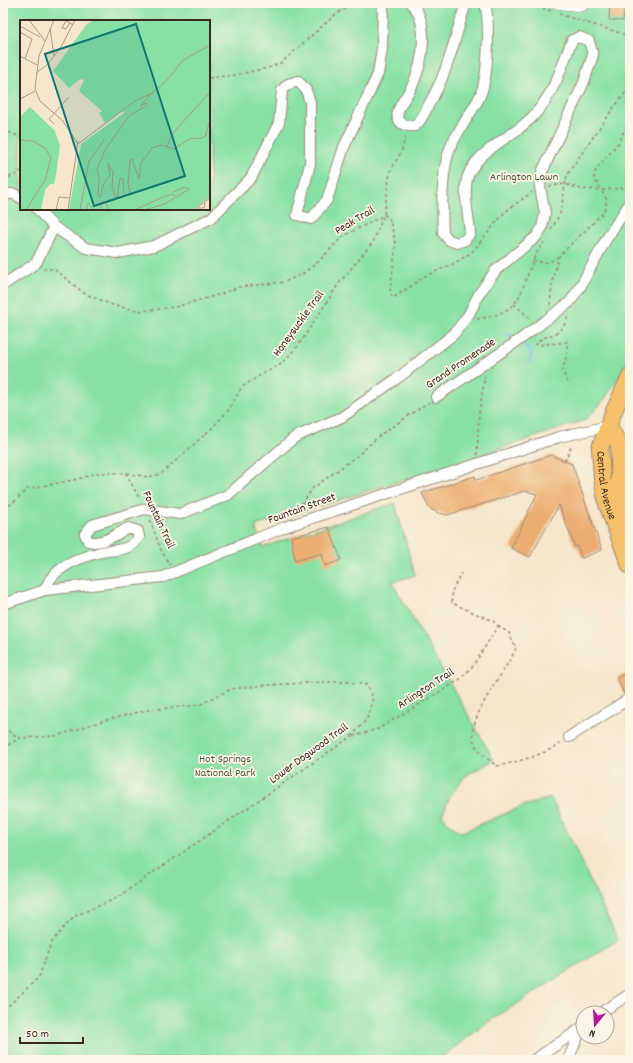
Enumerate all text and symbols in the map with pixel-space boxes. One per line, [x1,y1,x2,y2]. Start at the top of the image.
inset map [20,20,210,210]
park label: Arlington Lawn [490,169,559,186]
street label: Peak Trail [332,202,378,240]
street label: Honeysuckle Trail [269,287,329,361]
street label: Grand Promenade [423,334,499,394]
street label: Central Avenue [592,450,621,522]
street label: Fountain Trail [137,488,179,552]
street label: Fountain Street [266,489,339,529]
street label: Arlington Trail [394,664,458,714]
street label: Lower Dogwood Trail [266,719,352,788]
park label: Hot Springs National Park [195,751,255,782]
north arrow [575,1005,615,1045]
scale bar [20,1019,83,1045]
text: N [587,1024,598,1041]
text: 50 m [26,1026,49,1043]

